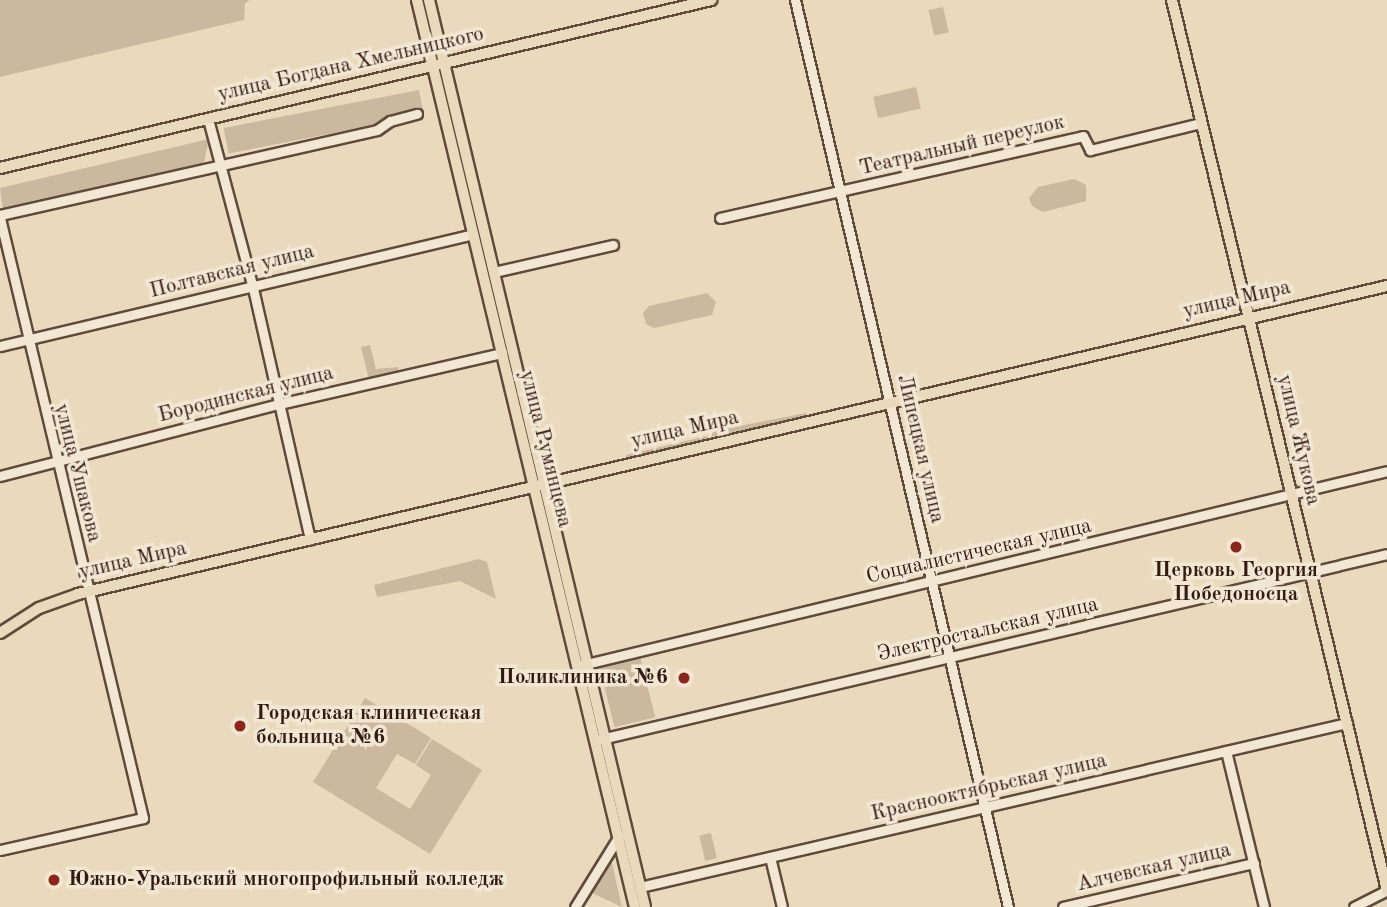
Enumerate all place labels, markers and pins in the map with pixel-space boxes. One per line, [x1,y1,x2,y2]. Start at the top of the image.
marker: Церковь Георгия Победоносца [1228,539,1244,555]
place label: Церковь Георгия Победоносца [1154,558,1318,608]
place label: Поликлиника №6 [498,665,668,691]
marker: Поликлиника №6 [674,668,694,688]
place label: Городская клиническая больница №6 [256,701,481,751]
marker: Городская клиническая больница №6 [230,716,250,736]
place label: Южно-Уральский многопрофильный колледж [68,867,504,893]
marker: Южно-Уральский многопрофильный колледж [46,872,62,888]

